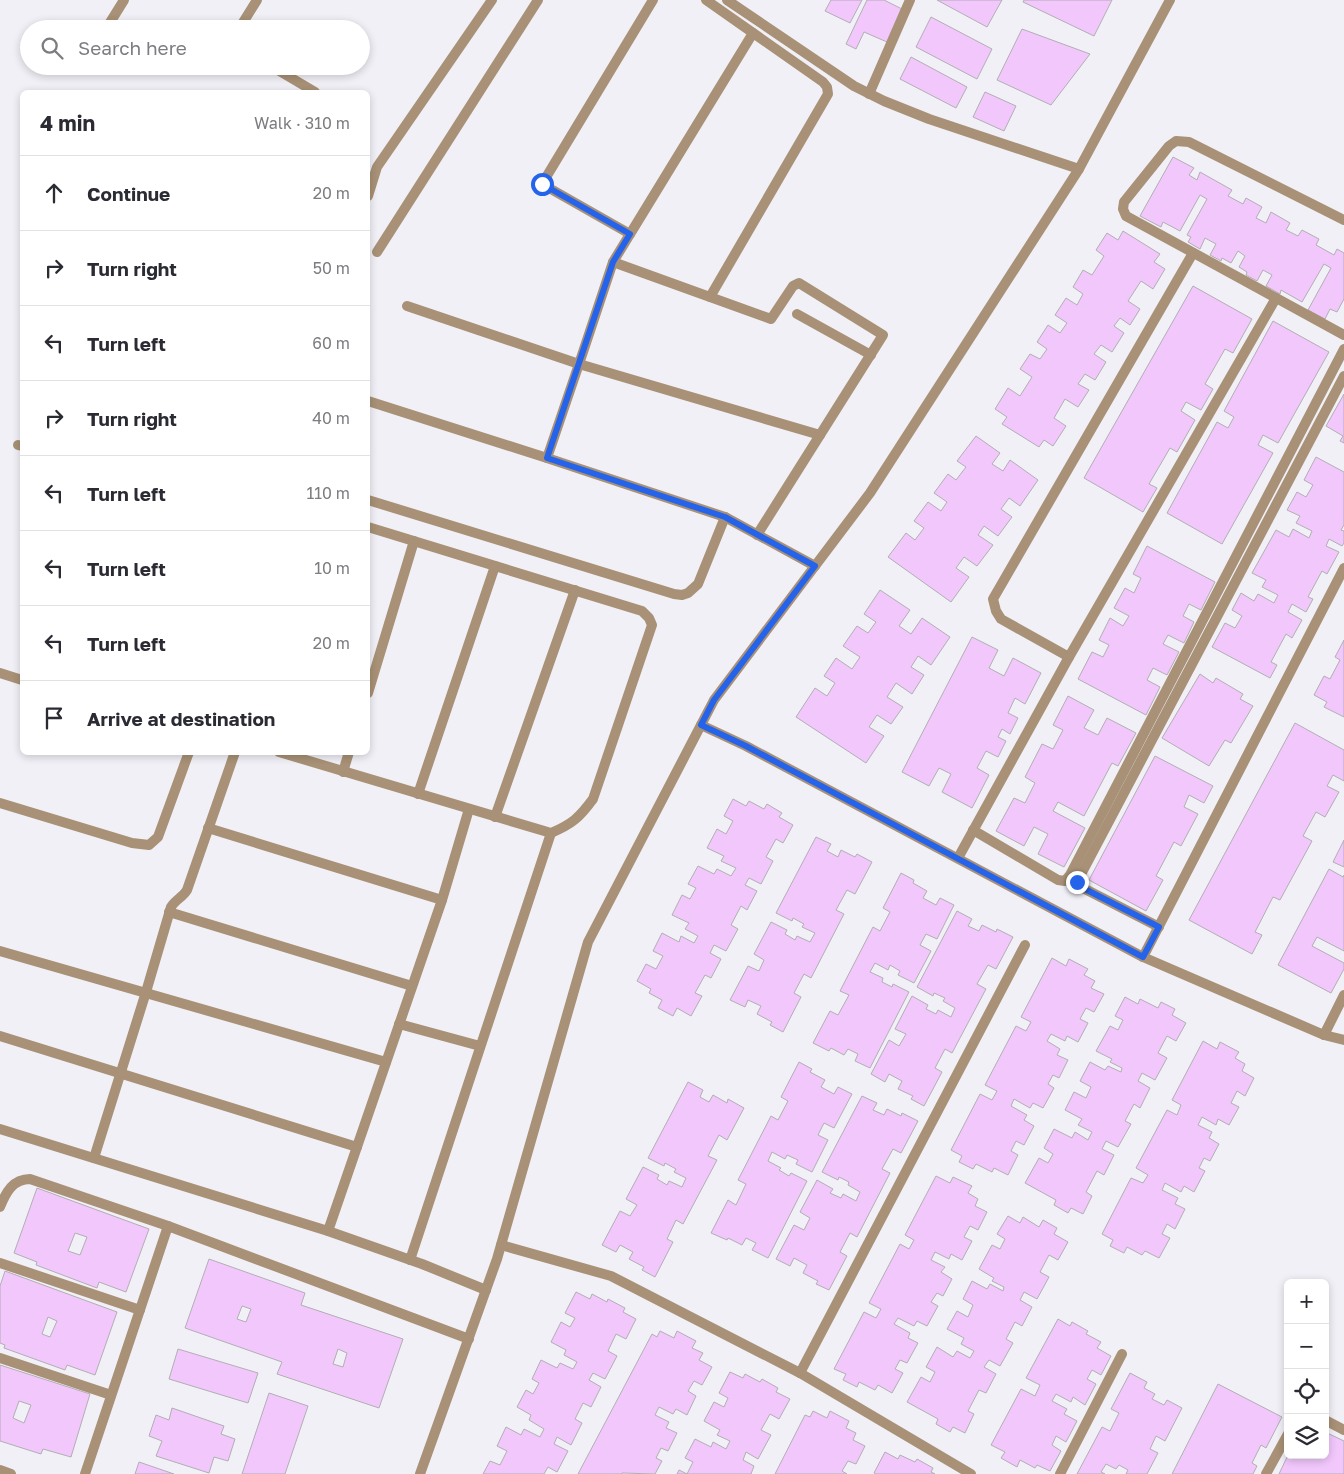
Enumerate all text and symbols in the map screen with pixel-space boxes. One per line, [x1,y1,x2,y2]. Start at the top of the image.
search box [20,20,370,75]
icon: search [38,34,66,62]
text: Search here [78,36,187,59]
text: 4 min [40,110,95,136]
text: Walk · 310 m [254,113,350,133]
route start [531,173,554,196]
icon: ahead [40,179,68,207]
text: Continue [87,182,170,205]
text: 20 m [313,183,350,203]
icon: right [40,254,68,282]
text: Turn right [87,257,177,280]
text: 50 m [313,258,350,278]
icon: left [40,329,68,357]
text: Turn left [87,332,166,355]
text: 60 m [312,333,350,353]
icon: right [40,404,68,432]
text: Turn right [87,407,177,430]
text: 40 m [312,408,350,428]
icon: left [40,479,68,507]
text: Turn left [87,482,166,505]
text: 110 m [306,483,350,503]
icon: left [40,554,68,582]
text: Turn left [87,557,166,580]
text: 10 m [314,558,350,578]
icon: left [40,629,68,657]
text: Turn left [87,632,166,655]
text: 20 m [313,633,350,653]
icon: arrive [40,704,68,732]
text: Arrive at destination [87,707,275,730]
route end [1066,871,1089,894]
map controls [1284,1279,1329,1459]
button: + [1284,1279,1329,1324]
button: − [1284,1324,1329,1369]
button: locate [1284,1369,1329,1414]
button: layers [1284,1414,1329,1459]

